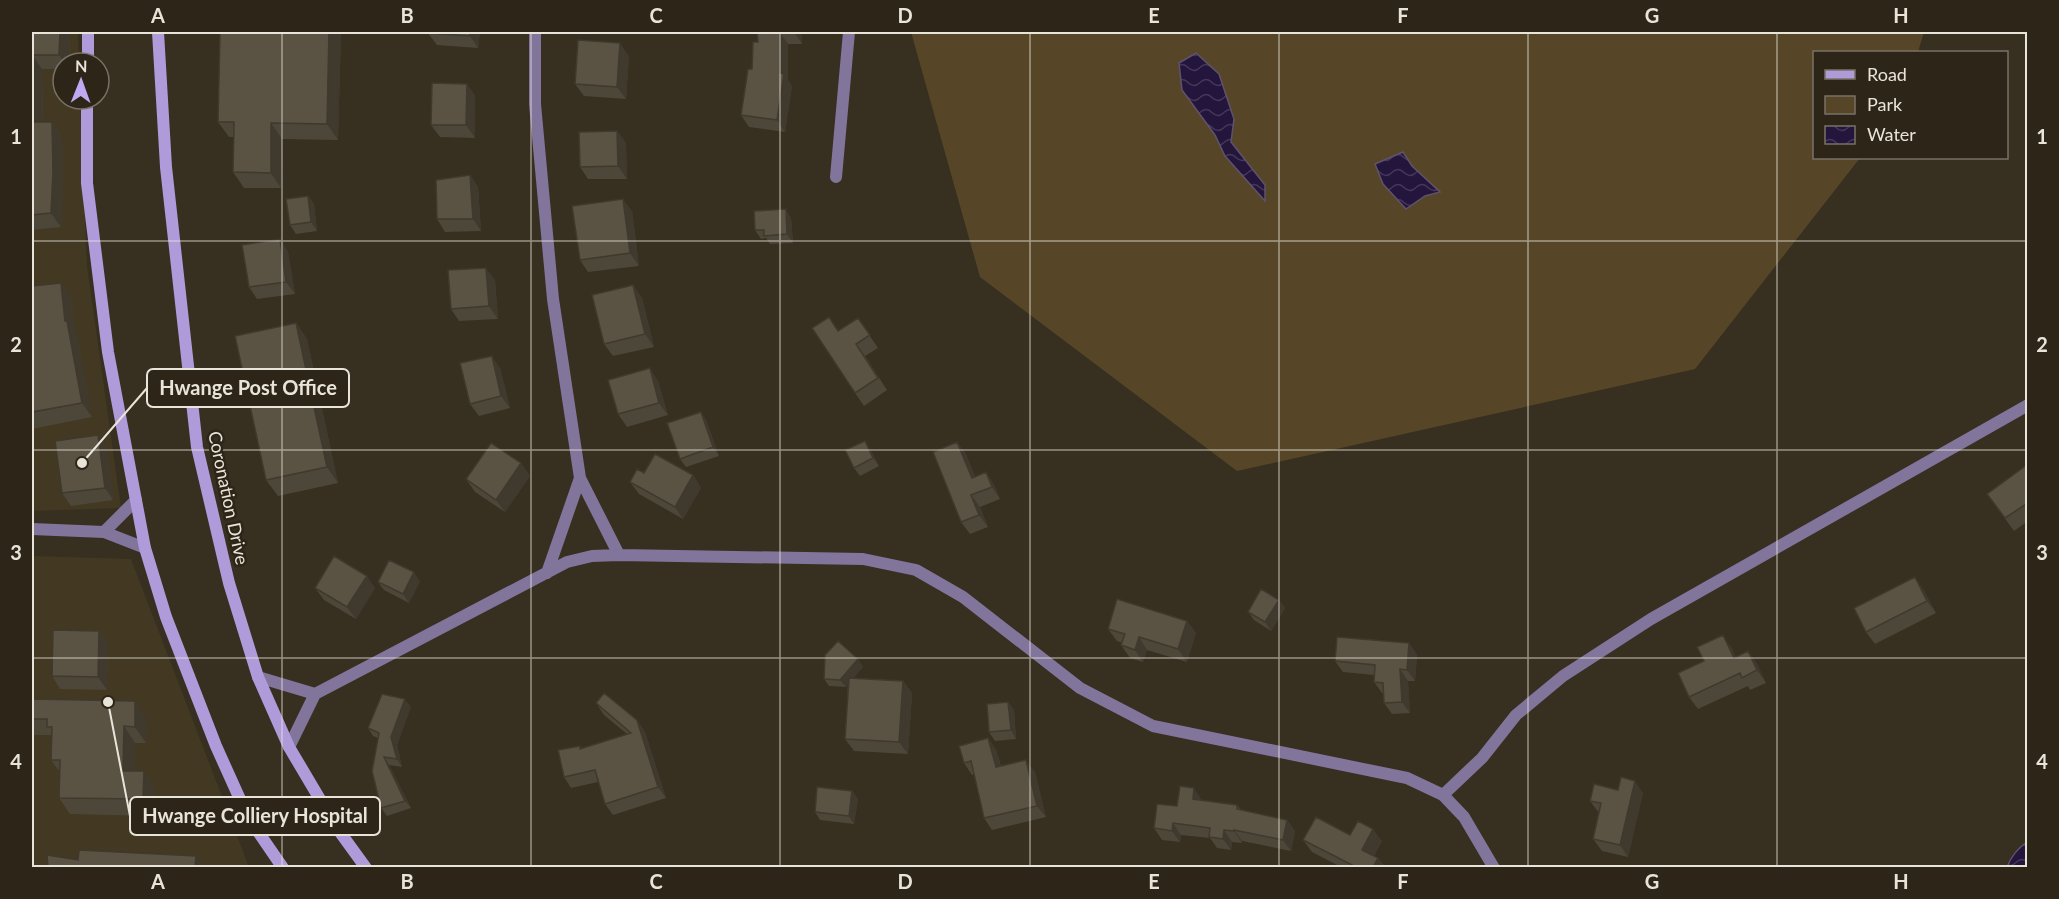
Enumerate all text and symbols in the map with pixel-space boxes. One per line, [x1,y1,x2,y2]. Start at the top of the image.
text: A [150,3,165,27]
text: B [400,3,414,27]
text: C [649,3,663,27]
text: D [897,3,913,27]
text: E [1148,3,1160,27]
text: F [1397,3,1409,27]
text: G [1645,3,1659,27]
text: H [1893,3,1909,27]
north arrow [51,51,111,111]
legend [1813,51,2008,159]
text: N [75,56,88,75]
text: Road [1867,63,1907,85]
text: Park [1867,93,1903,115]
text: Water [1867,123,1916,145]
text: 1 [10,124,22,148]
text: 1 [2036,124,2048,148]
text: 2 [10,332,22,356]
text: 2 [2036,332,2048,356]
callout: Hwange Post Office [147,369,349,407]
text: Hwange Post Office [159,375,337,399]
street label: Coronation Drive [204,429,254,567]
text: 3 [10,540,22,564]
text: 3 [2036,540,2048,564]
text: 4 [10,749,22,773]
text: 4 [2036,749,2048,773]
callout: Hwange Colliery Hospital [130,797,380,835]
text: Hwange Colliery Hospital [142,803,368,827]
text: A [150,869,165,893]
text: B [400,869,414,893]
text: C [649,869,663,893]
text: D [897,869,913,893]
text: E [1148,869,1160,893]
text: F [1397,869,1409,893]
text: G [1645,869,1659,893]
text: H [1893,869,1909,893]

